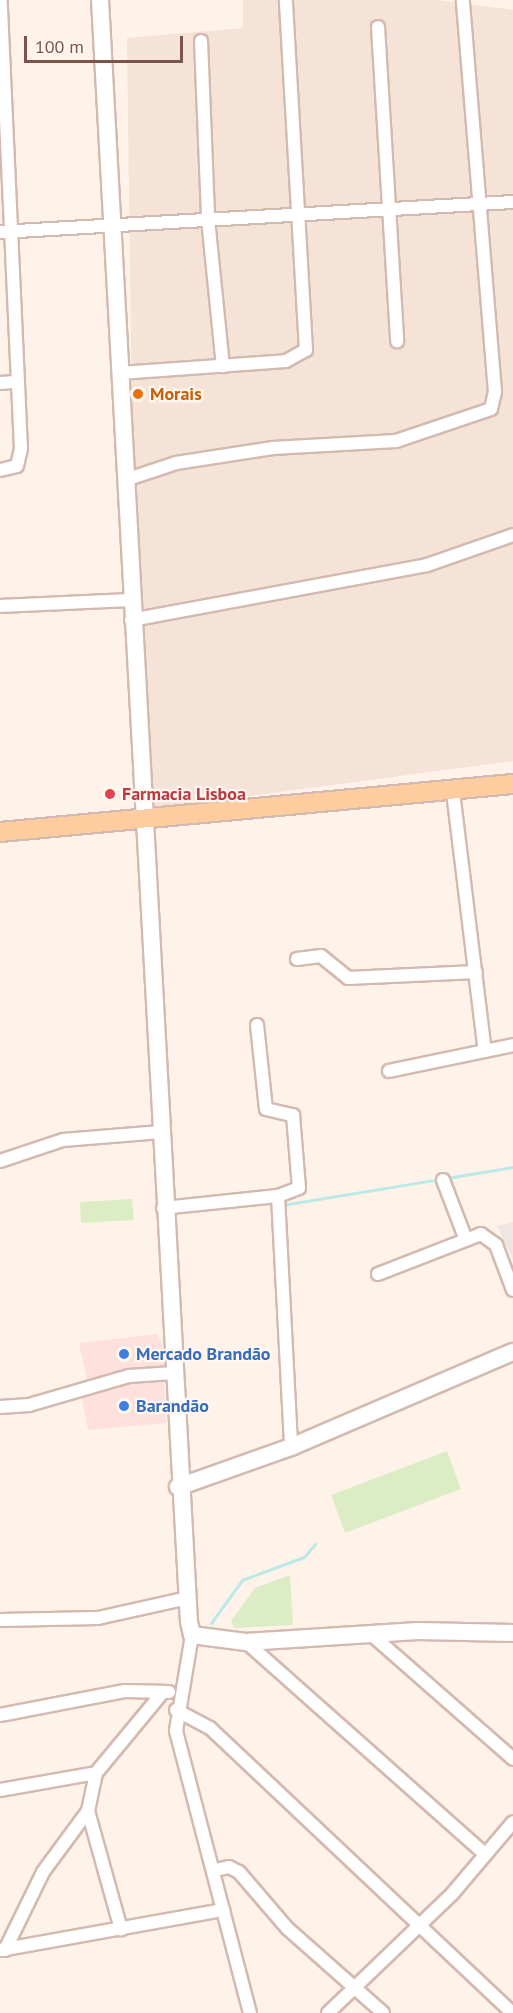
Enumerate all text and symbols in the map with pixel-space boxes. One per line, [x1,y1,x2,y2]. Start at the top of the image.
scale bar [27,24,186,62]
text: 100 m [35,35,84,58]
place label: Morais [150,383,202,405]
marker: Morais [131,387,145,401]
place label: Farmacia Lisboa [122,783,246,805]
marker: Farmacia Lisboa [103,787,117,801]
place label: Mercado Brandão [136,1343,270,1365]
marker: Mercado Brandão [117,1347,131,1361]
place label: Barandão [136,1395,209,1417]
marker: Barandão [117,1399,131,1413]

